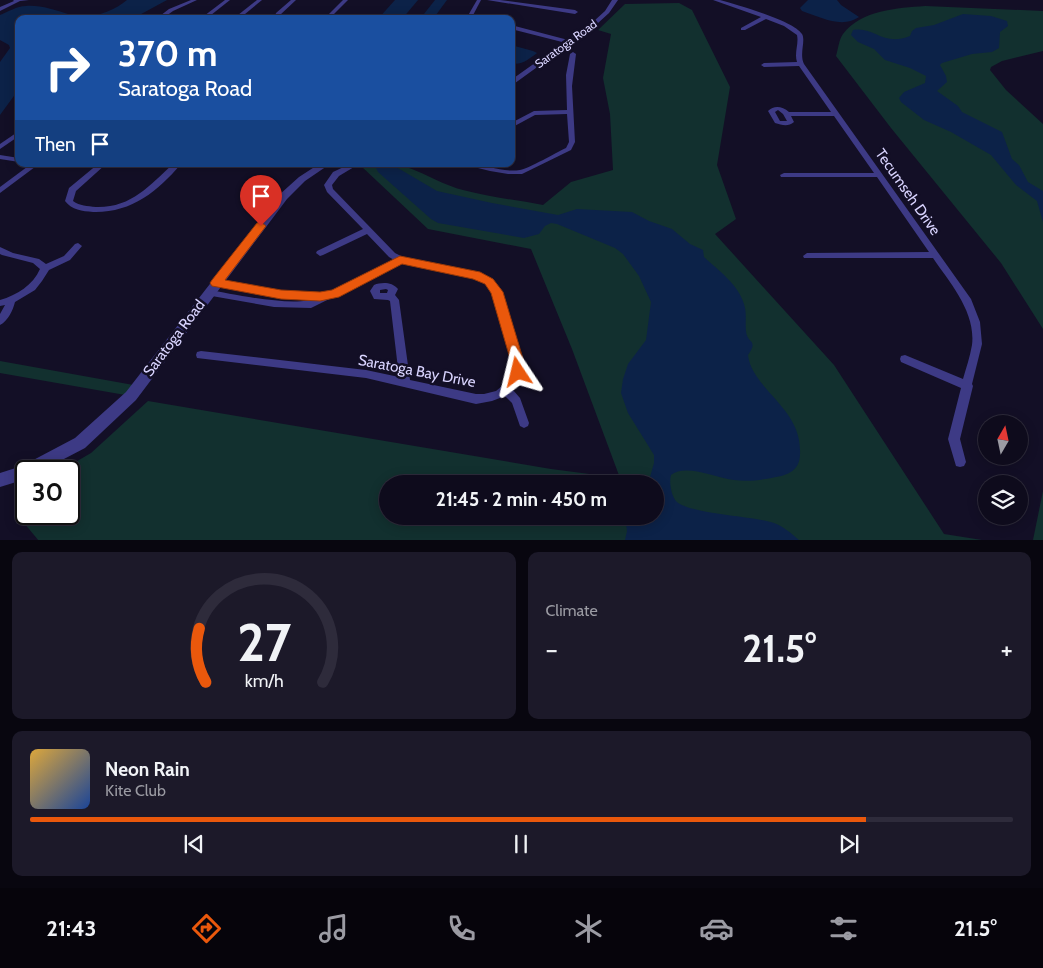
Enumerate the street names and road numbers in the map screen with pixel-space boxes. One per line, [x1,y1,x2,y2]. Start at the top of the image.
street label: Saratoga Road [532,16,600,71]
street label: Tecumseh Drive [872,145,945,239]
street label: Saratoga Road [139,296,209,380]
street label: Saratoga Bay Drive [357,351,478,391]

